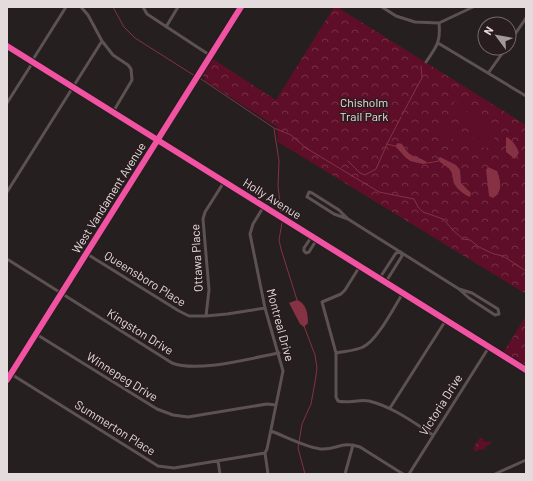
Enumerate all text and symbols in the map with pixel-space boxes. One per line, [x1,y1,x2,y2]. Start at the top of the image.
north arrow [477,16,517,56]
text: N [481,24,496,37]
park label: Chisholm Trail Park [340,95,388,123]
street label: West Vandament Avenue [68,139,148,255]
street label: Holly Avenue [241,175,304,222]
street label: Ottawa Place [187,224,205,292]
street label: Queensboro Place [102,248,189,309]
street label: Montreal Drive [265,287,297,363]
street label: Kingston Drive [105,305,176,357]
street label: Winnepeg Drive [84,349,161,404]
street label: Victoria Drive [416,371,465,438]
street label: Summerton Place [73,397,158,458]

